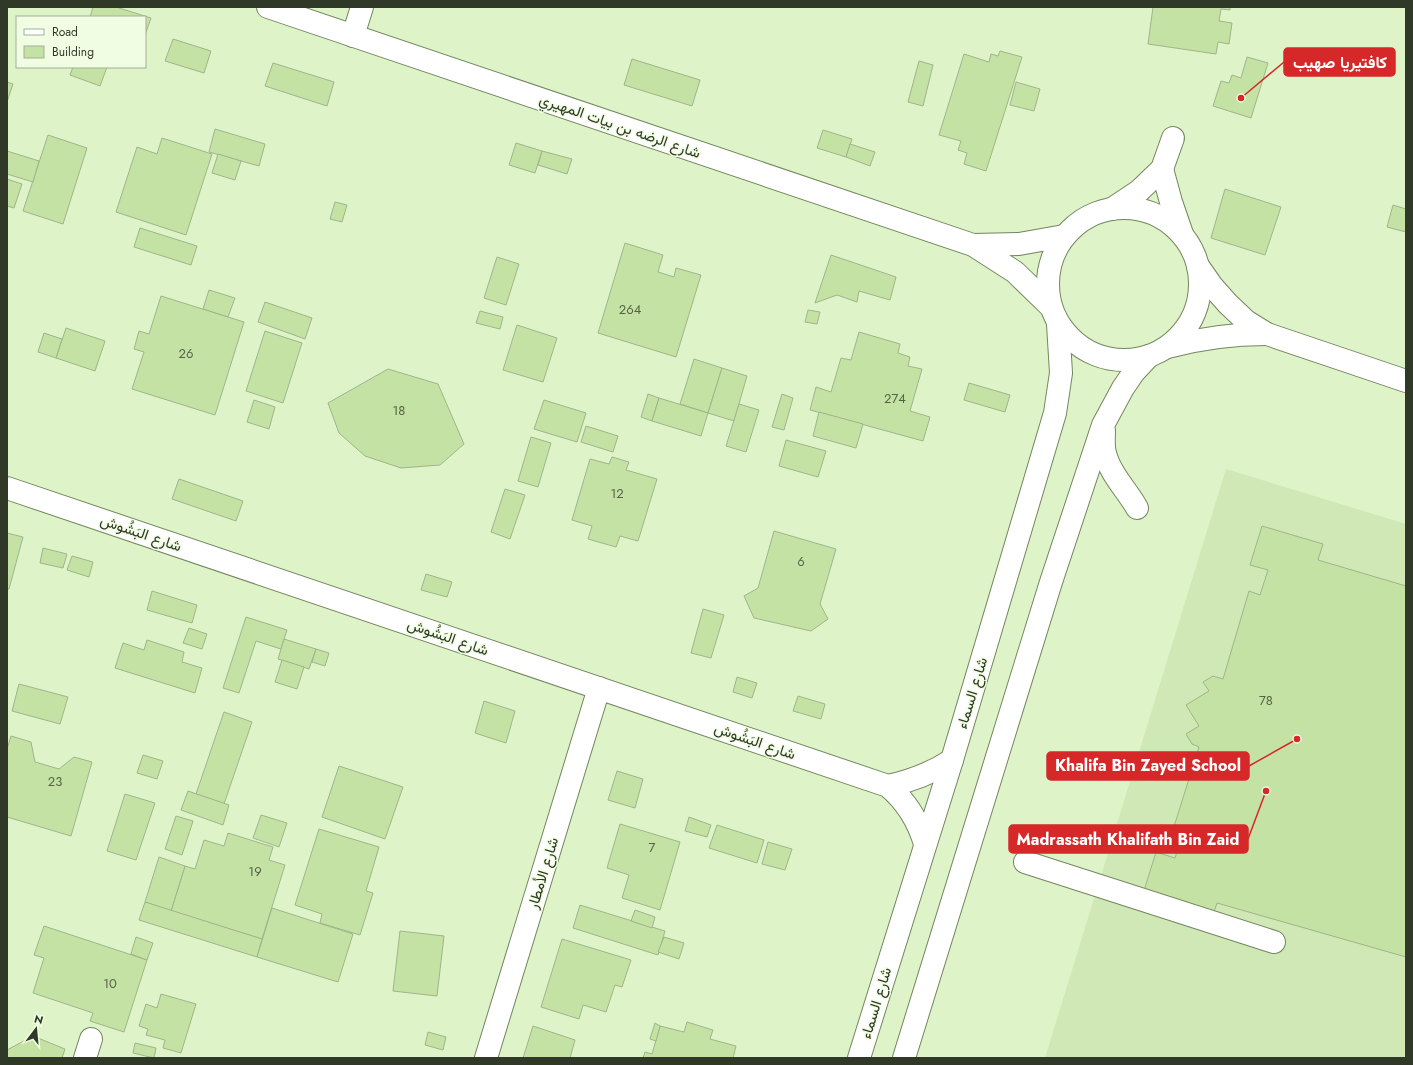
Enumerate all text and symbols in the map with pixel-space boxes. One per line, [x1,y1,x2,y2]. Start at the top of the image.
legend [16,16,146,68]
text: Road [52,23,78,41]
text: Building [52,43,94,61]
callout: كافتيريا صهيب [1284,48,1395,76]
text: كافتيريا صهيب [1293,51,1387,74]
street label: شارع الرضه بن بيات المهيري [536,88,704,166]
house number: 264 [619,300,642,319]
house number: 26 [179,344,193,363]
house number: 274 [884,389,906,408]
house number: 18 [393,401,405,420]
house number: 12 [610,484,624,503]
street label: شارع البَشُوش [97,509,185,557]
house number: 6 [797,552,805,571]
street label: شارع البَشُوش [404,613,492,661]
street label: شارع السماء [951,654,993,731]
house number: 78 [1259,691,1273,710]
street label: شارع البَشُوش [711,717,799,765]
callout: Khalifa Bin Zayed School [1047,752,1249,780]
text: Khalifa Bin Zayed School [1055,754,1241,777]
house number: 23 [48,772,62,791]
callout: Madrassath Khalifath Bin Zaid [1009,825,1248,853]
text: Madrassath Khalifath Bin Zaid [1017,828,1239,851]
street label: شارع الأمطار [521,834,564,912]
house number: 7 [649,838,656,857]
house number: 19 [248,862,262,881]
street label: شارع السماء [855,964,897,1041]
house number: 10 [103,974,117,993]
north arrow [16,1009,56,1049]
text: N [32,1010,45,1028]

